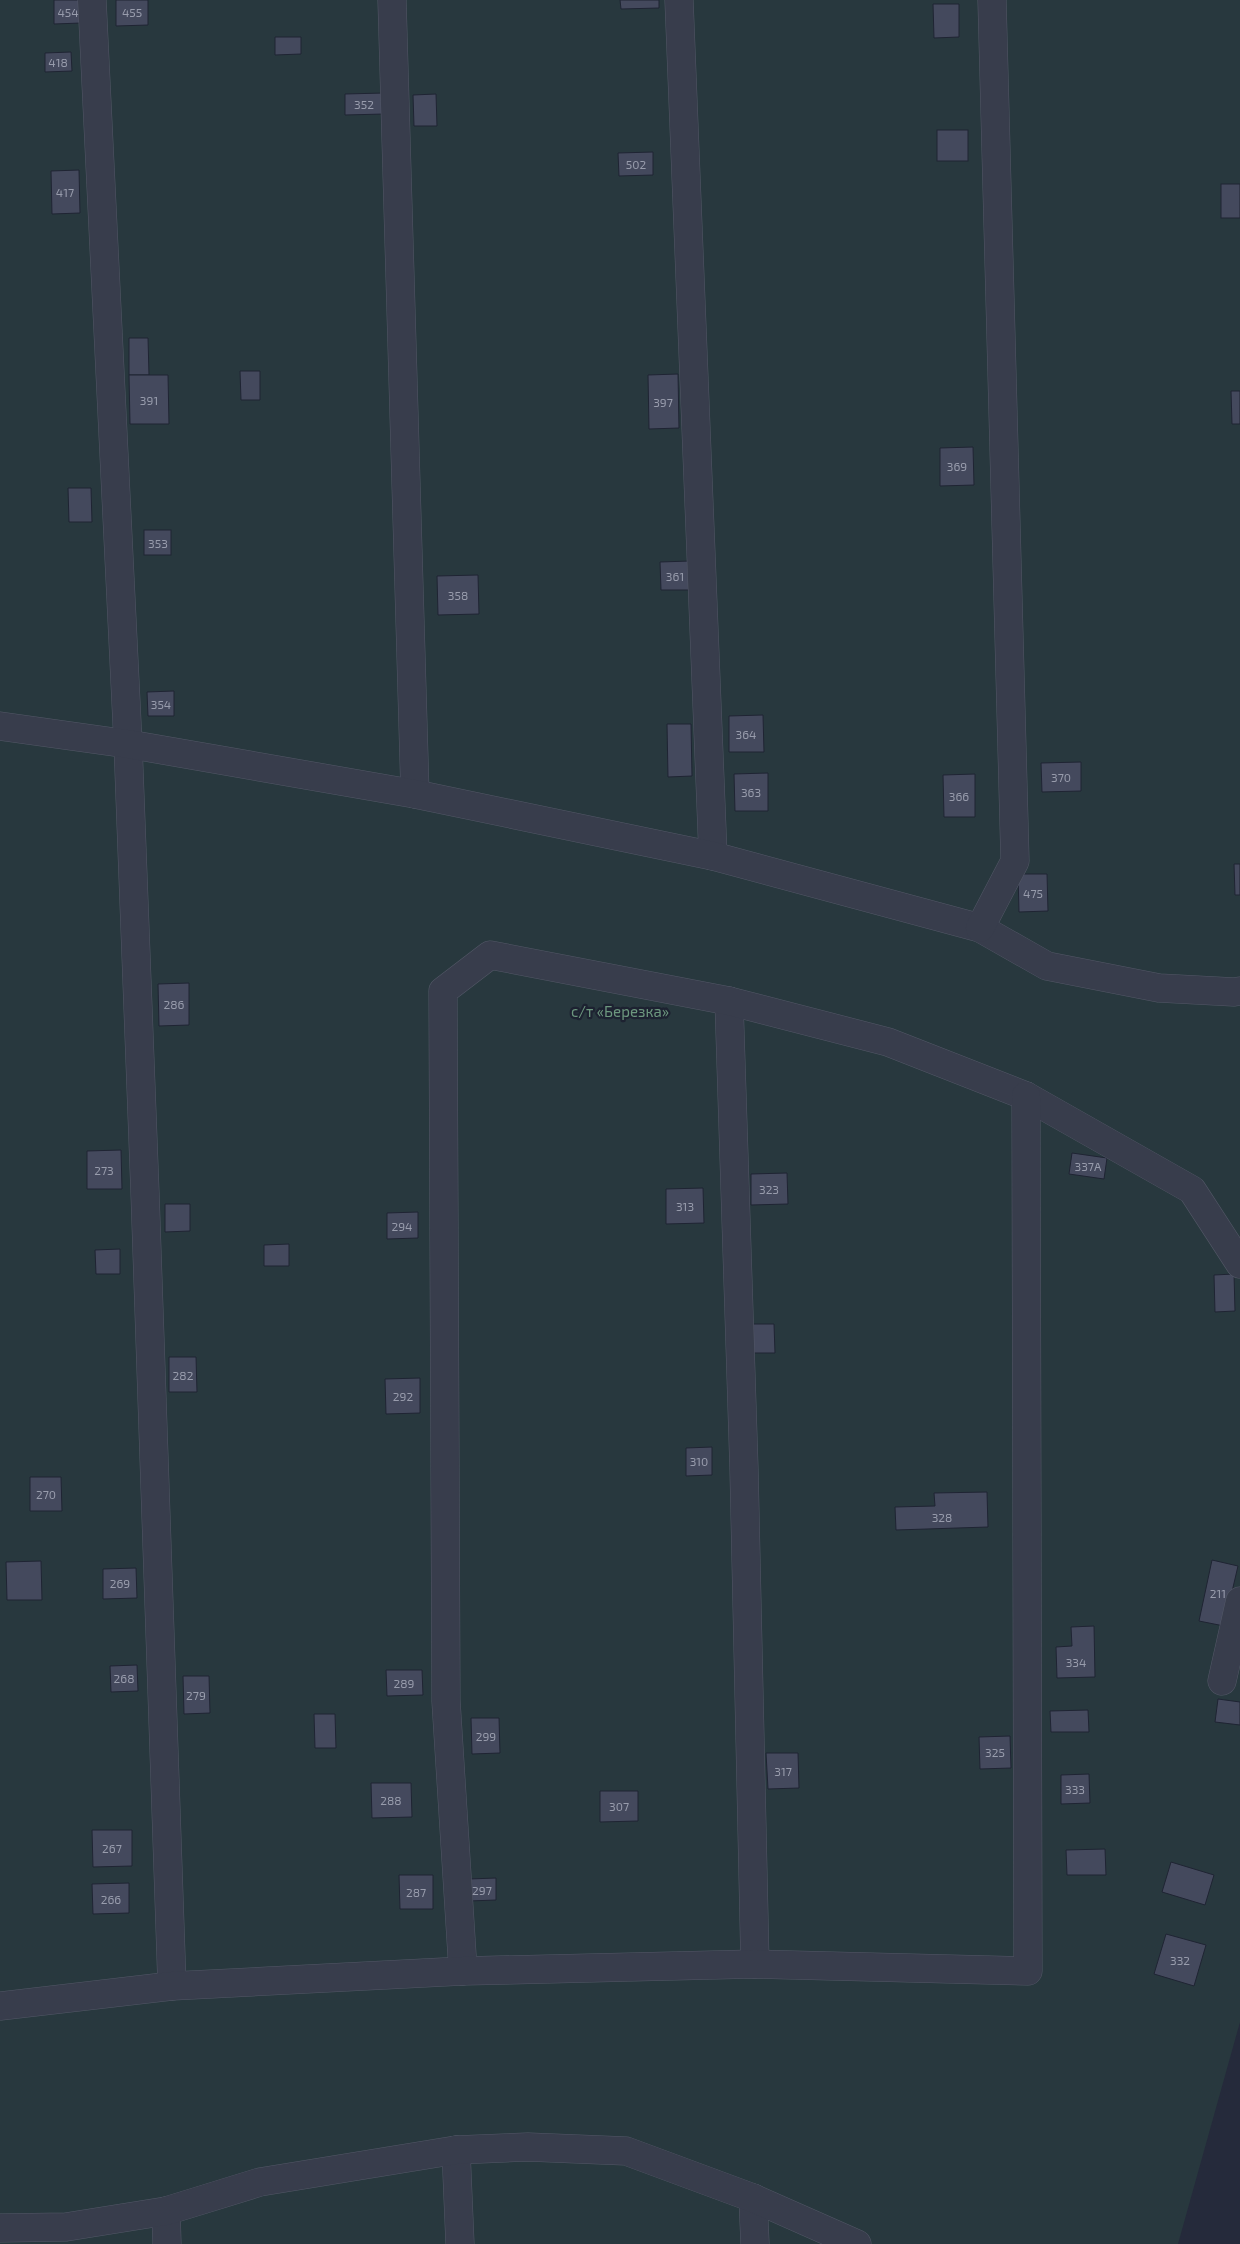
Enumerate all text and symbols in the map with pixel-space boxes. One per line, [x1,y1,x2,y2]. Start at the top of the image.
house number: 454 [57,5,79,19]
house number: 455 [122,5,142,19]
house number: 418 [48,55,68,69]
house number: 352 [354,97,374,111]
house number: 502 [626,157,646,171]
house number: 417 [56,185,74,199]
house number: 391 [140,393,158,407]
house number: 397 [653,395,673,409]
house number: 369 [947,459,967,473]
house number: 353 [148,536,168,550]
house number: 361 [666,569,684,583]
house number: 358 [448,588,468,602]
house number: 354 [151,697,171,711]
house number: 364 [736,727,756,741]
house number: 370 [1051,770,1071,784]
house number: 363 [741,785,761,799]
house number: 366 [949,789,969,803]
house number: 475 [1023,886,1043,900]
house number: 286 [164,997,185,1011]
park label: с/т «Березка» [571,1002,669,1020]
house number: 337А [1075,1159,1102,1173]
house number: 273 [94,1163,114,1177]
house number: 323 [759,1182,779,1196]
house number: 313 [676,1199,694,1213]
house number: 294 [392,1219,413,1233]
house number: 282 [173,1368,194,1382]
house number: 292 [393,1389,413,1403]
house number: 310 [690,1454,708,1468]
house number: 270 [36,1487,56,1501]
house number: 328 [932,1510,952,1524]
house number: 269 [110,1576,130,1590]
house number: 211 [1210,1586,1226,1600]
house number: 334 [1066,1655,1086,1669]
house number: 268 [114,1671,134,1685]
house number: 289 [394,1676,415,1690]
house number: 279 [186,1688,206,1702]
house number: 299 [476,1729,496,1743]
house number: 325 [985,1745,1005,1759]
house number: 317 [774,1764,792,1778]
house number: 333 [1065,1782,1085,1796]
house number: 288 [380,1793,402,1807]
house number: 307 [609,1799,629,1813]
house number: 267 [102,1841,122,1855]
house number: 297 [472,1883,492,1897]
house number: 287 [406,1885,426,1899]
house number: 266 [101,1892,121,1906]
house number: 332 [1170,1953,1190,1967]

